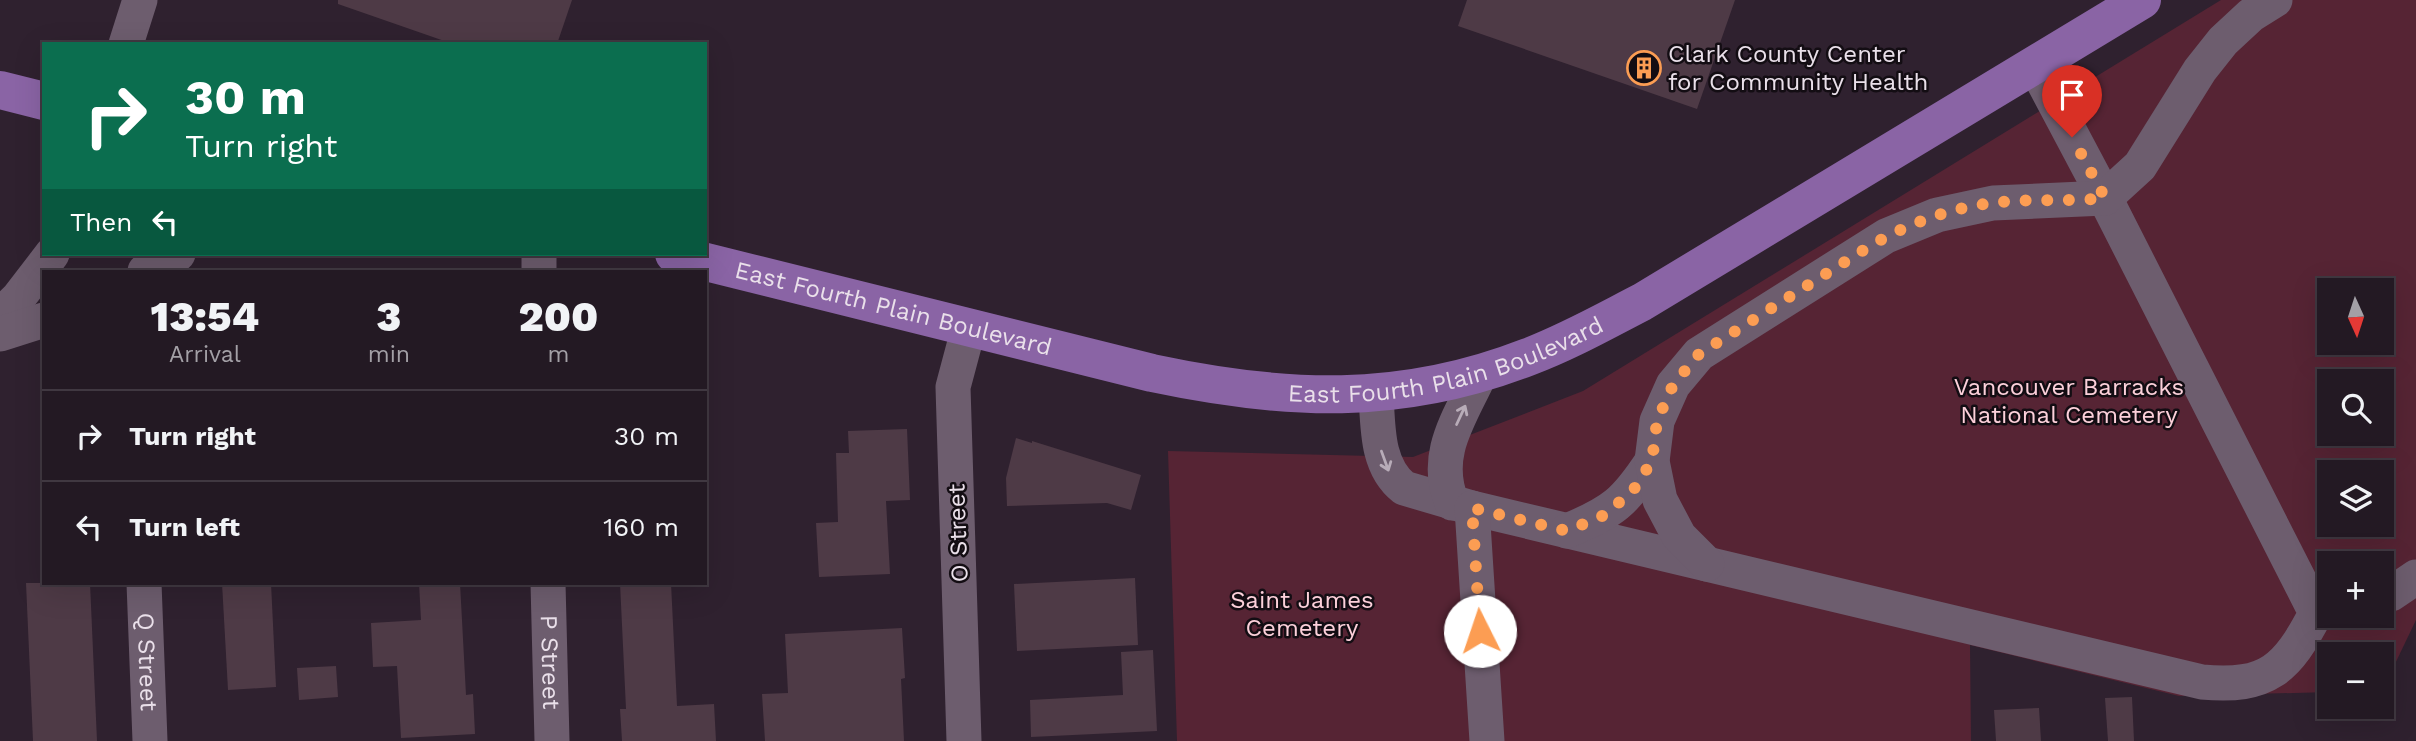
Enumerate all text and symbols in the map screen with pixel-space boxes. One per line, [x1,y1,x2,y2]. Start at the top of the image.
place label: Clark County Center for Community Health [1668,40,1928,96]
building icon: Clark County Center for Community Health [1625,49,1663,87]
pin [2042,65,2102,137]
text: 30 m [185,68,306,126]
icon: right [70,70,161,161]
icon: arrive [2053,76,2091,114]
text: Turn right [185,127,337,165]
icon: left [146,203,184,241]
text: Then [70,207,132,237]
street label: East Fourth Plain Boulevard [732,256,1055,362]
north arrow [2317,278,2394,355]
map controls [2317,278,2394,719]
text: 13:54 [151,292,259,341]
text: 3 [376,292,401,341]
text: 200 [519,292,598,341]
street label: East Fourth Plain Boulevard [1287,311,1608,408]
text: Arrival [169,341,241,368]
text: min [368,341,410,368]
text: m [548,341,569,368]
button: search [2317,369,2394,446]
park label: Vancouver Barracks National Cemetery [1954,373,2184,429]
one-way arrow [1455,405,1468,426]
icon: right [70,417,108,455]
text: Turn right [129,421,256,451]
text: 30 m [614,421,679,451]
one-way arrow [1380,449,1393,471]
button: layers [2317,460,2394,537]
street label: O Street [942,483,974,583]
icon: left [70,508,108,546]
text: Turn left [129,512,240,542]
text: 160 m [603,512,679,542]
button: + [2317,551,2394,628]
park label: Saint James Cemetery [1230,586,1374,642]
position arrow [1443,594,1517,668]
street label: Q Street [131,612,163,712]
street label: P Street [535,614,565,710]
button: − [2317,642,2394,719]

